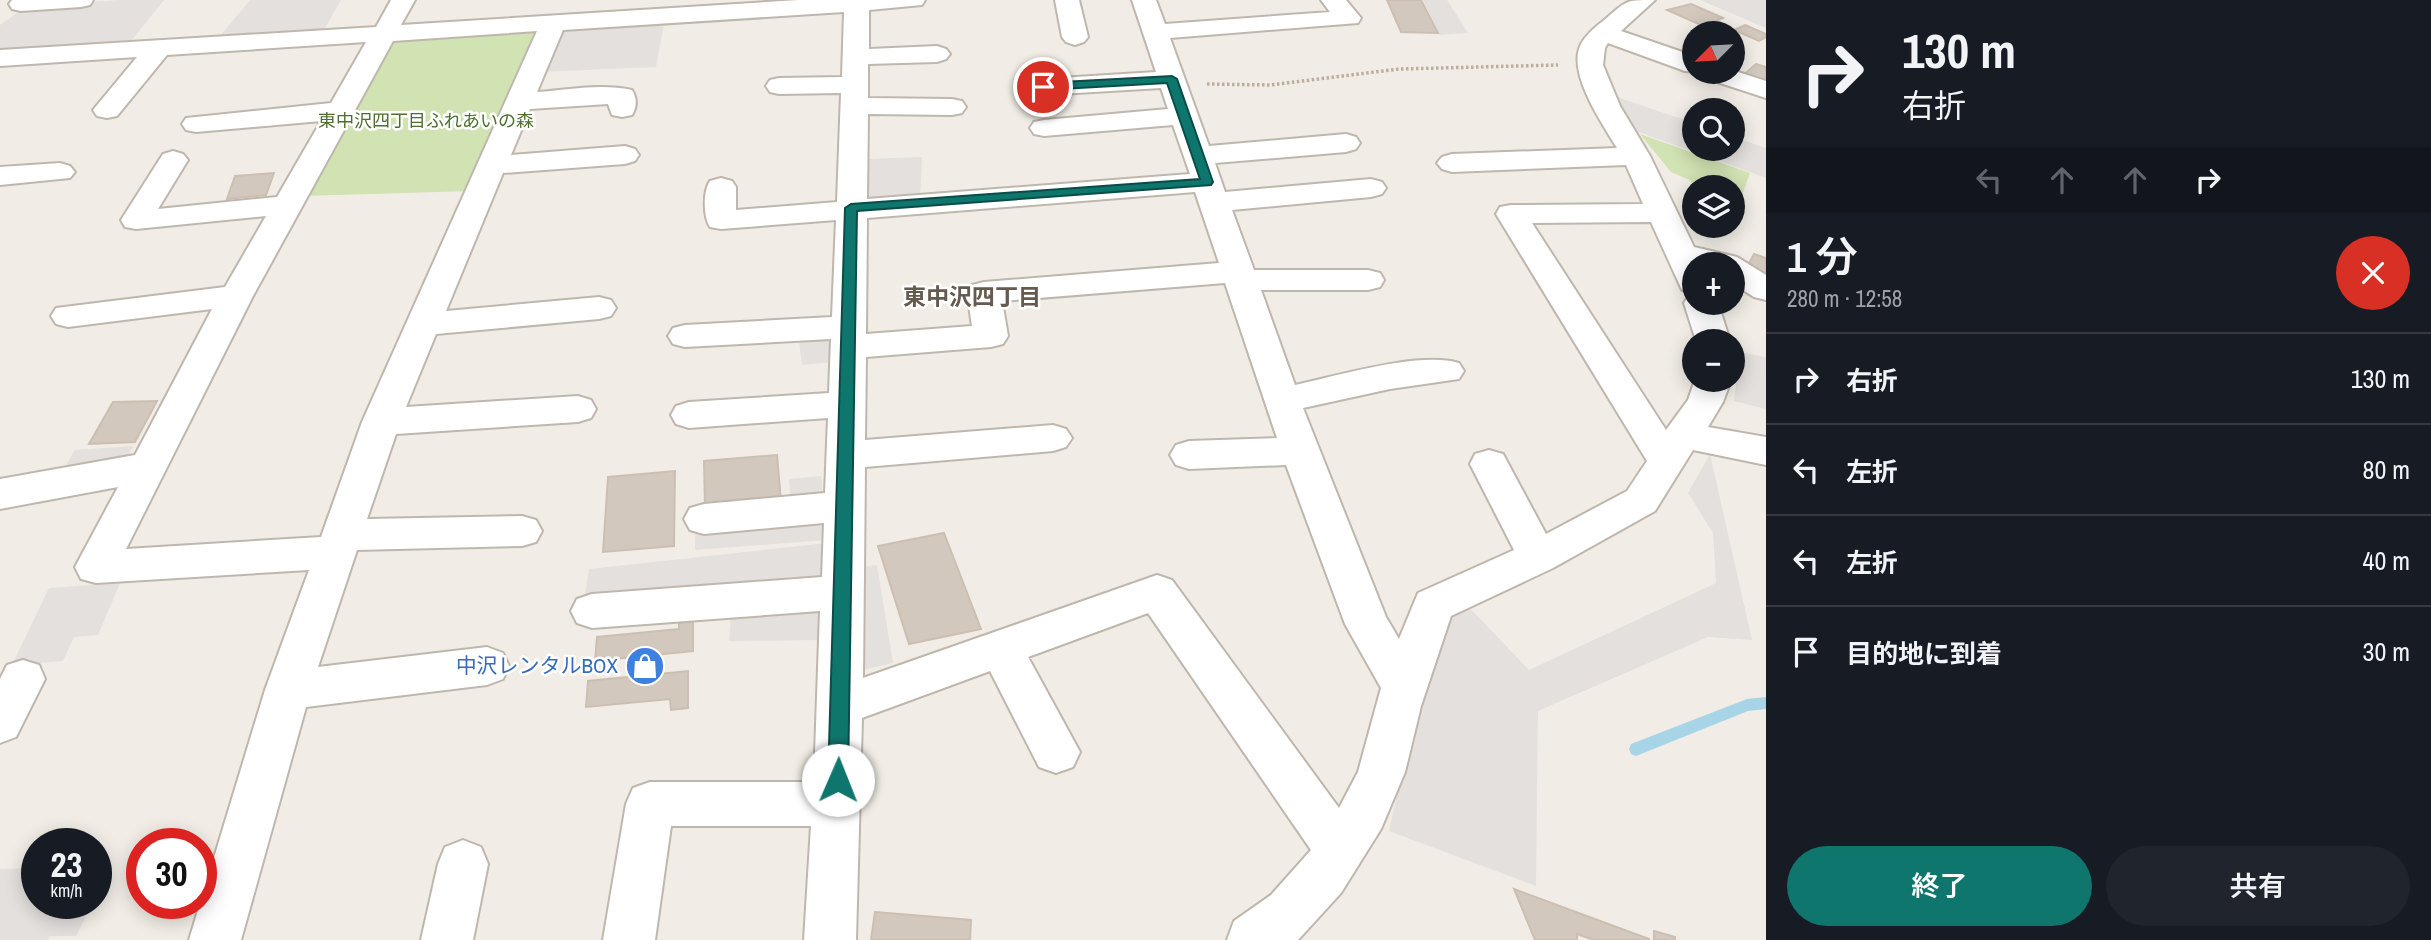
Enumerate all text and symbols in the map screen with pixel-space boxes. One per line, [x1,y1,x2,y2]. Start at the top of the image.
text: 130 m [1902,17,2016,83]
north arrow [1682,21,1745,84]
map controls [1682,21,1745,392]
icon: right [1787,28,1878,119]
pin [1013,57,1073,117]
icon: arrive [1024,68,1062,106]
text: 右折 [1902,84,1966,127]
button: search [1682,98,1745,161]
park label: 東中沢四丁目ふれあいの森 [318,108,534,133]
icon: left [1970,161,2008,199]
icon: ahead [2043,161,2081,199]
icon: ahead [2116,161,2154,199]
icon: right [2189,161,2227,199]
button: layers [1682,175,1745,238]
text: 1 分 [1787,229,1858,285]
button: close [2336,236,2410,310]
button: + [1682,252,1745,315]
district label: 東中沢四丁目 [903,281,1041,312]
text: 280 m · 12:58 [1787,283,1902,314]
button: − [1682,329,1745,392]
icon: right [1787,360,1825,398]
text: 130 m [2351,361,2410,396]
text: 右折 [1846,363,1898,398]
icon: left [1787,451,1825,489]
text: 80 m [2363,452,2410,487]
text: 左折 [1846,454,1898,489]
icon: left [1787,542,1825,580]
text: 40 m [2363,543,2410,578]
text: 左折 [1846,545,1898,580]
icon: arrive [1787,633,1825,671]
text: 30 m [2363,634,2410,669]
text: 目的地に到着 [1846,636,2002,671]
shop icon: 中沢レンタルBOX [624,645,666,687]
place label: 中沢レンタルBOX [456,651,619,680]
position arrow [801,743,875,817]
speed limit sign: 30 [126,828,217,919]
text: 23 [51,841,82,888]
button: 終了 [1787,846,2092,926]
button: 共有 [2106,846,2410,926]
text: km/h [51,878,83,903]

